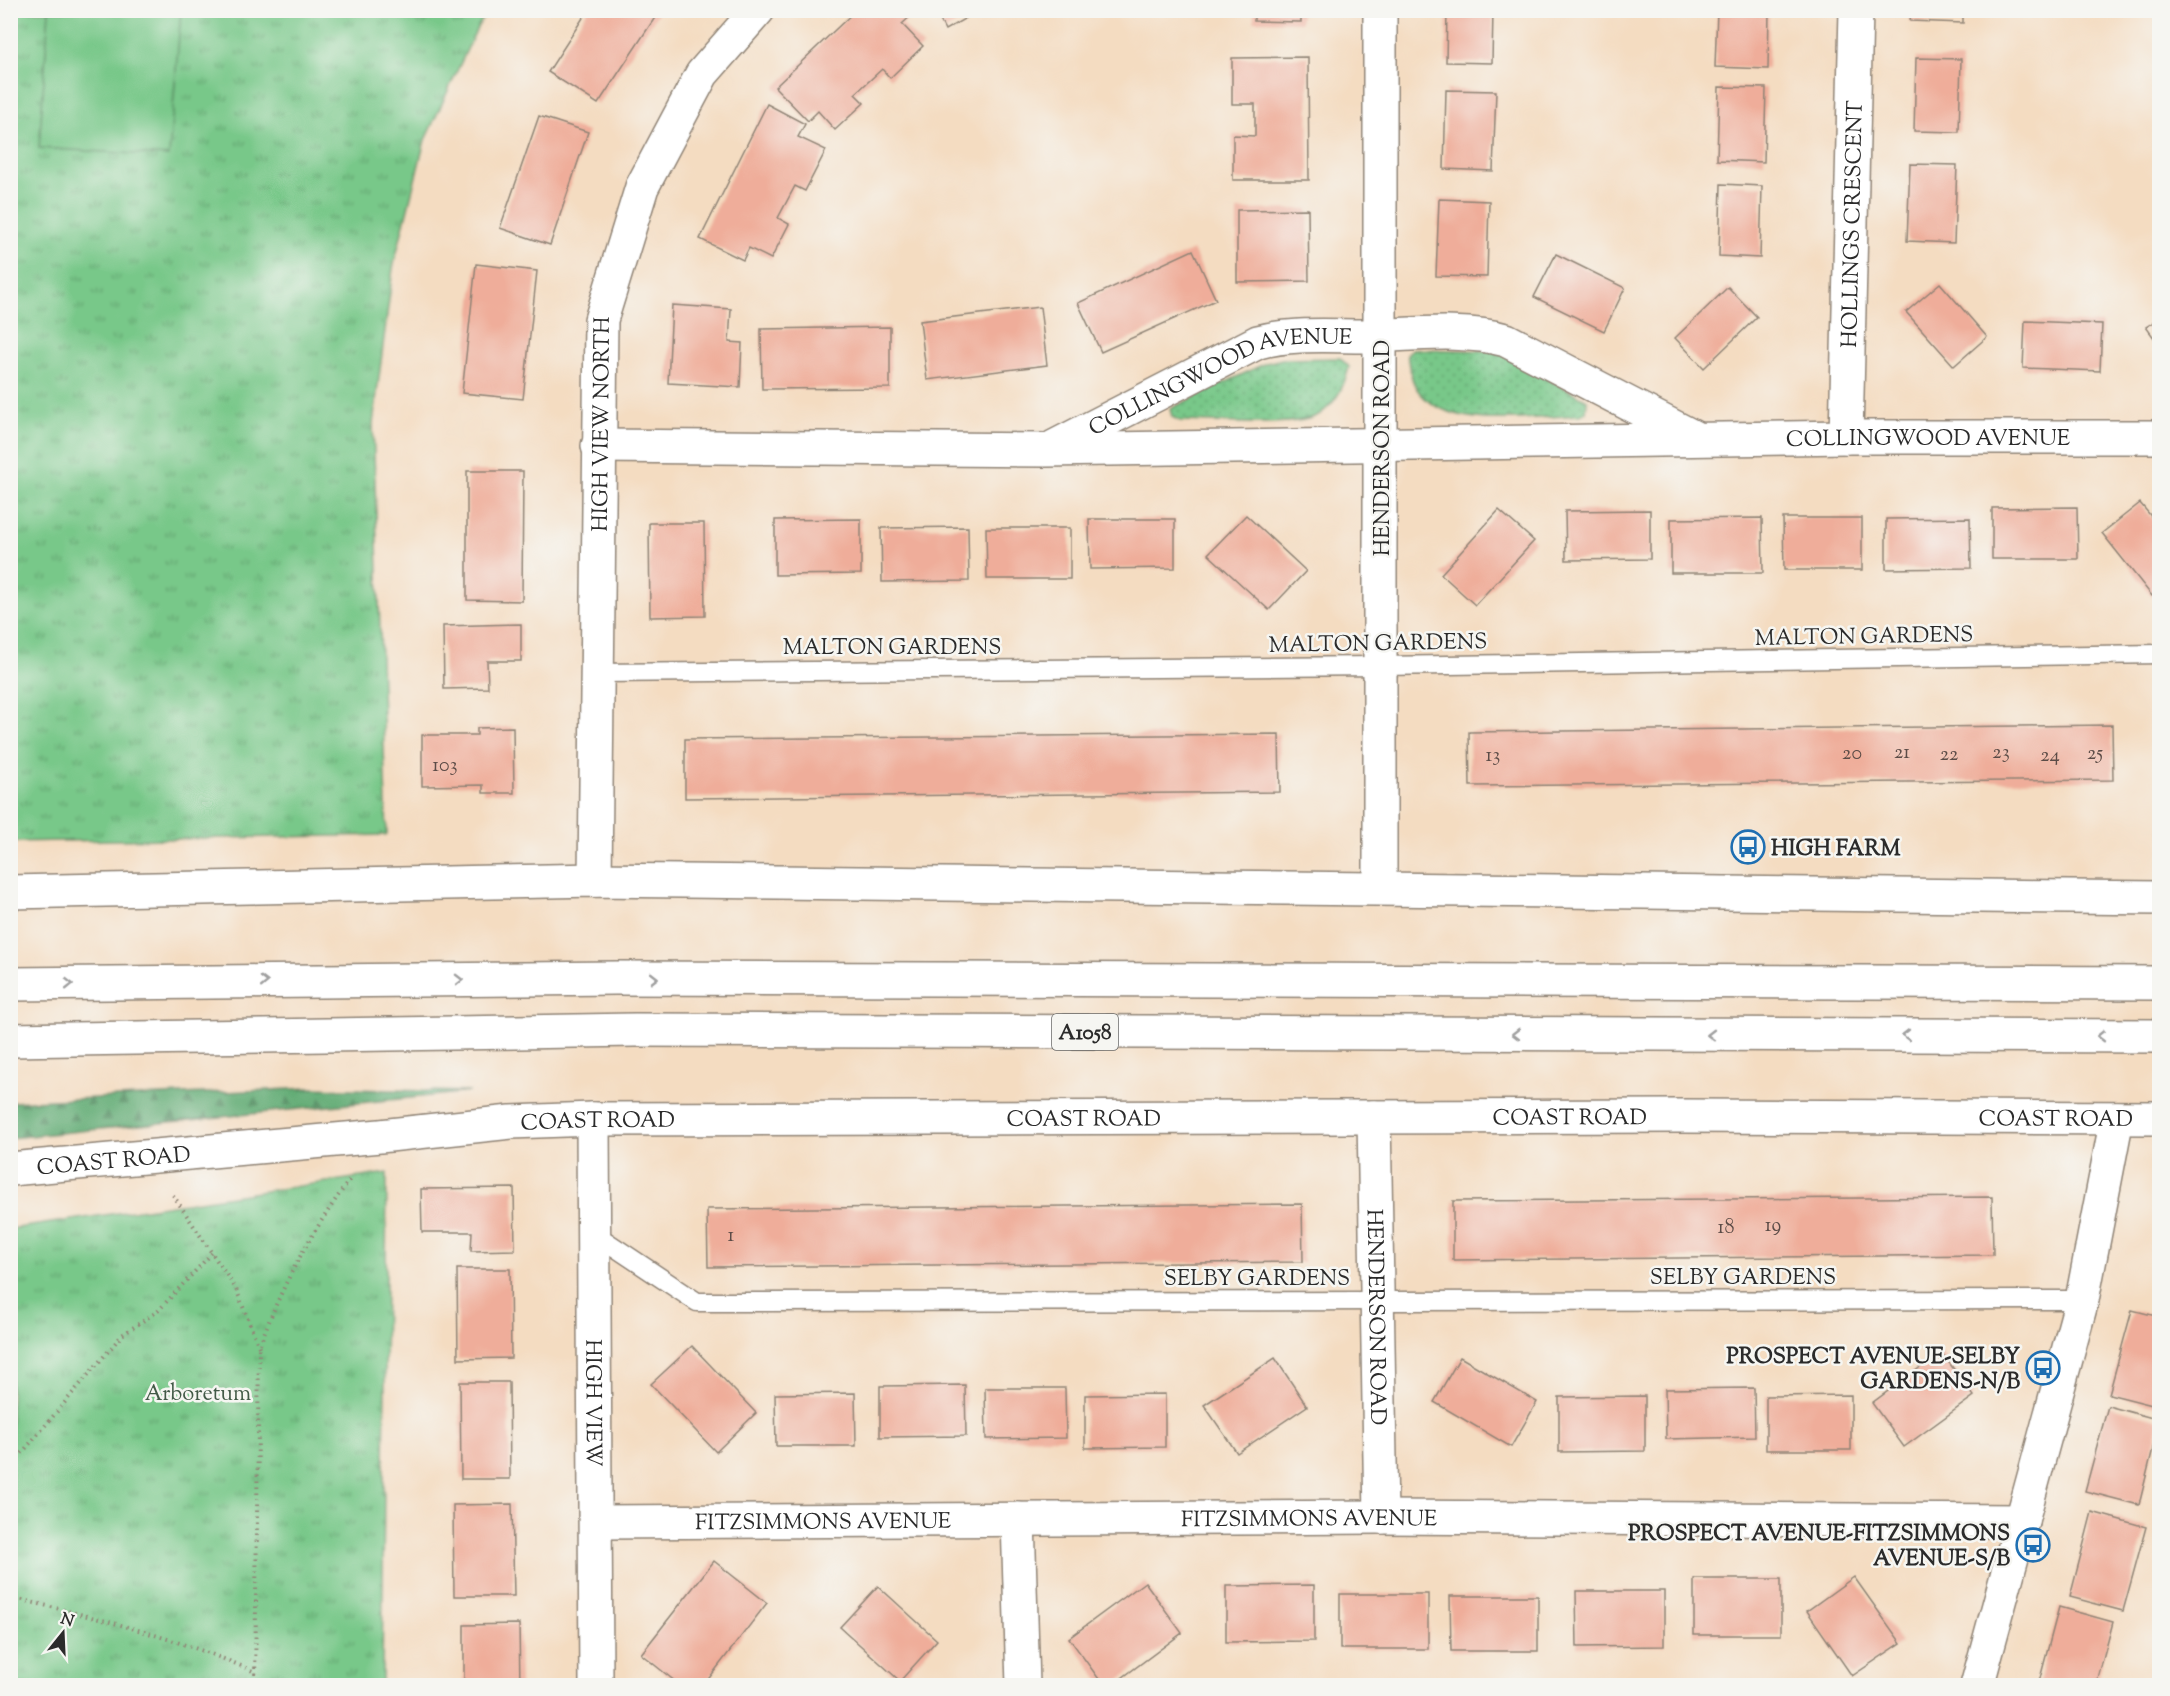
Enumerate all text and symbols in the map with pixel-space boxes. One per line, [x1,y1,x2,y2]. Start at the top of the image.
street label: HOLLINGS CRESCENT [1835,100,1873,348]
street label: HIGH VIEW NORTH [586,316,620,532]
street label: COLLINGWOOD AVENUE [1084,322,1352,446]
street label: HENDERSON ROAD [1368,340,1400,556]
street label: COLLINGWOOD AVENUE [1786,424,2070,457]
street label: MALTON GARDENS [1754,620,1974,656]
street label: MALTON GARDENS [1268,627,1488,663]
street label: MALTON GARDENS [783,633,1001,665]
house number: 21 [1894,739,1910,768]
house number: 23 [1992,739,2010,768]
house number: 20 [1842,740,1862,769]
house number: 25 [2087,740,2103,769]
house number: 22 [1940,741,1958,770]
house number: 13 [1486,742,1500,771]
house number: 24 [2040,742,2060,771]
house number: 103 [432,752,458,781]
bus stop icon: HIGH FARM [1730,829,1766,865]
place label: HIGH FARM [1771,834,1901,866]
one-way arrow [649,972,658,984]
one-way arrow [454,973,463,986]
one-way arrow [259,975,268,988]
one-way arrow [64,978,73,990]
road number: A1058 [1052,1014,1118,1050]
one-way arrow [1512,1028,1521,1040]
one-way arrow [1707,1029,1716,1041]
one-way arrow [1902,1029,1911,1041]
one-way arrow [2097,1030,2106,1042]
street label: COAST ROAD [1492,1103,1647,1136]
street label: COAST ROAD [1006,1104,1161,1137]
street label: COAST ROAD [1978,1104,2133,1137]
street label: COAST ROAD [520,1106,675,1141]
street label: COAST ROAD [35,1140,192,1186]
street label: HENDERSON ROAD [1357,1209,1392,1426]
house number: 19 [1765,1212,1781,1241]
house number: 18 [1718,1214,1734,1243]
house number: 1 [728,1222,735,1251]
street label: SELBY GARDENS [1650,1263,1836,1295]
street label: SELBY GARDENS [1164,1264,1350,1296]
street label: HIGH VIEW [575,1339,608,1467]
place label: PROSPECT AVENUE-SELBY GARDENS-N/B [1726,1342,2020,1399]
bus stop icon: PROSPECT AVENUE-SELBY GARDENS-N/B [2025,1350,2061,1386]
park label: Arboretum [145,1379,251,1411]
street label: FITZSIMMONS AVENUE [1181,1504,1437,1537]
street label: FITZSIMMONS AVENUE [695,1507,951,1540]
place label: PROSPECT AVENUE-FITZSIMMONS AVENUE-S/B [1628,1519,2010,1576]
bus stop icon: PROSPECT AVENUE-FITZSIMMONS AVENUE-S/B [2015,1527,2051,1563]
north arrow [33,1603,93,1663]
text: N [57,1608,77,1634]

